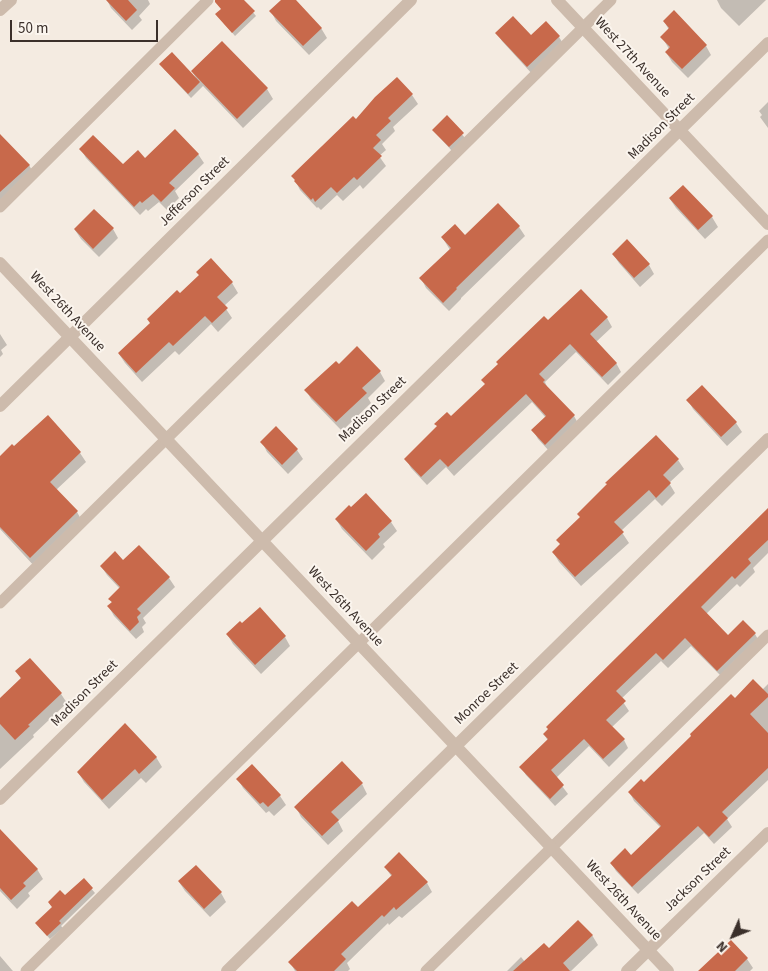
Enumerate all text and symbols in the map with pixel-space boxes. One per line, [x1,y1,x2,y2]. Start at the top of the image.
scale bar [12,10,160,42]
street label: West 27th Avenue [591,15,673,101]
text: 50 m [18,18,48,39]
street label: Madison Street [625,90,699,164]
street label: Jefferson Street [156,153,234,231]
street label: West 26th Avenue [26,269,108,355]
street label: Madison Street [336,374,410,446]
street label: West 26th Avenue [304,564,386,650]
street label: Madison Street [48,657,122,731]
street label: Monroe Street [451,659,523,729]
street label: Jackson Street [661,844,735,916]
street label: West 26th Avenue [582,858,664,944]
north arrow [708,911,758,961]
text: N [712,936,733,957]

